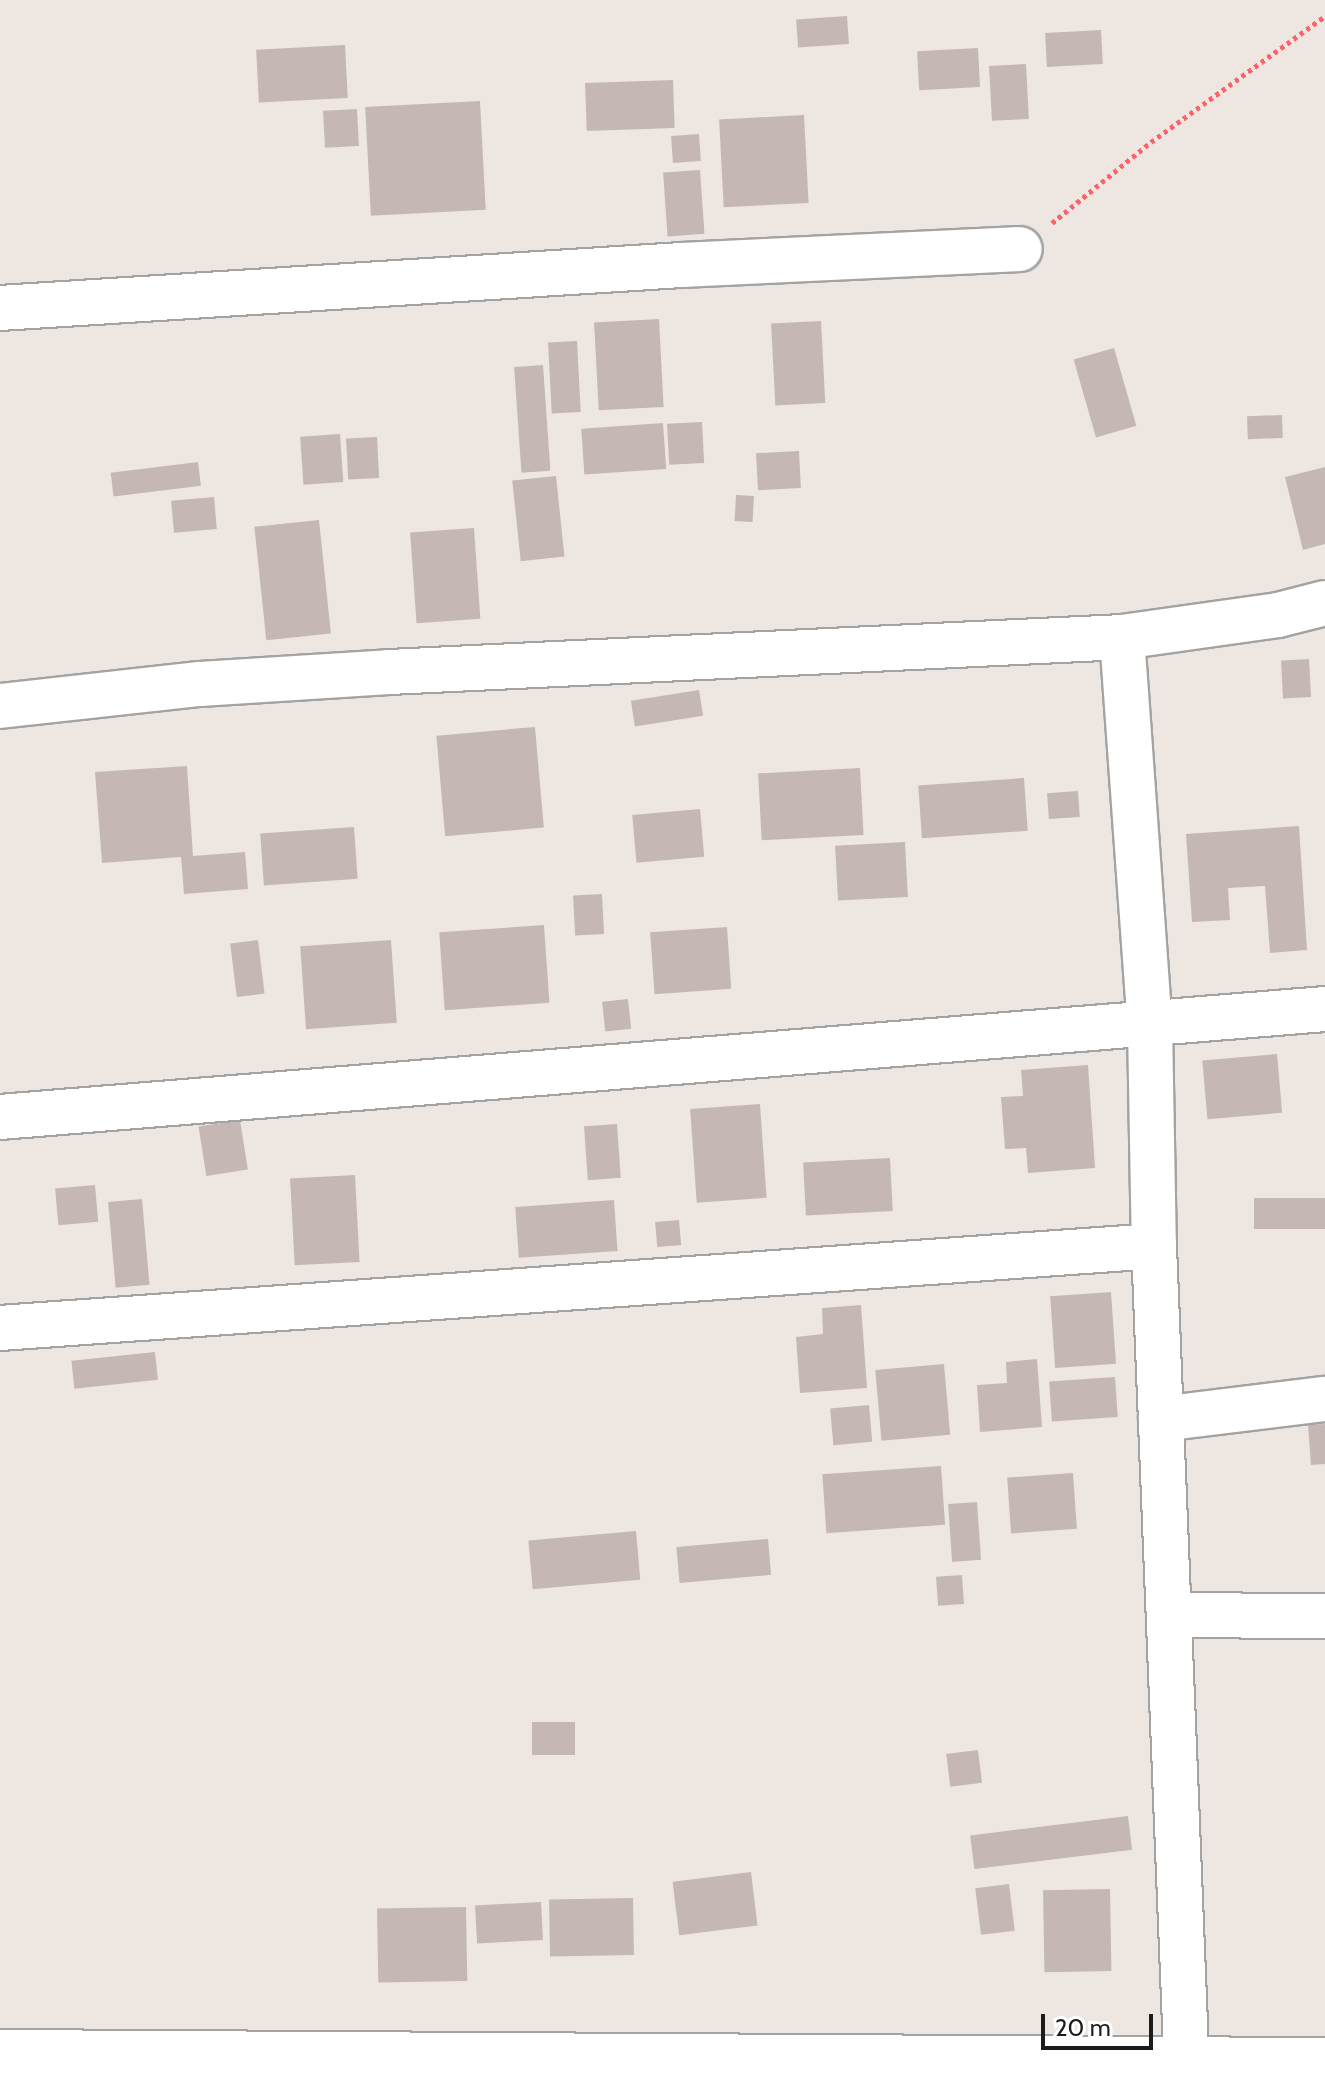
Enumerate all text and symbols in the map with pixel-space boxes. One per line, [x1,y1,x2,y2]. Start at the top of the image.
scale bar [1045,1998,1157,2048]
text: 20 m [1055,2013,1111,2042]

